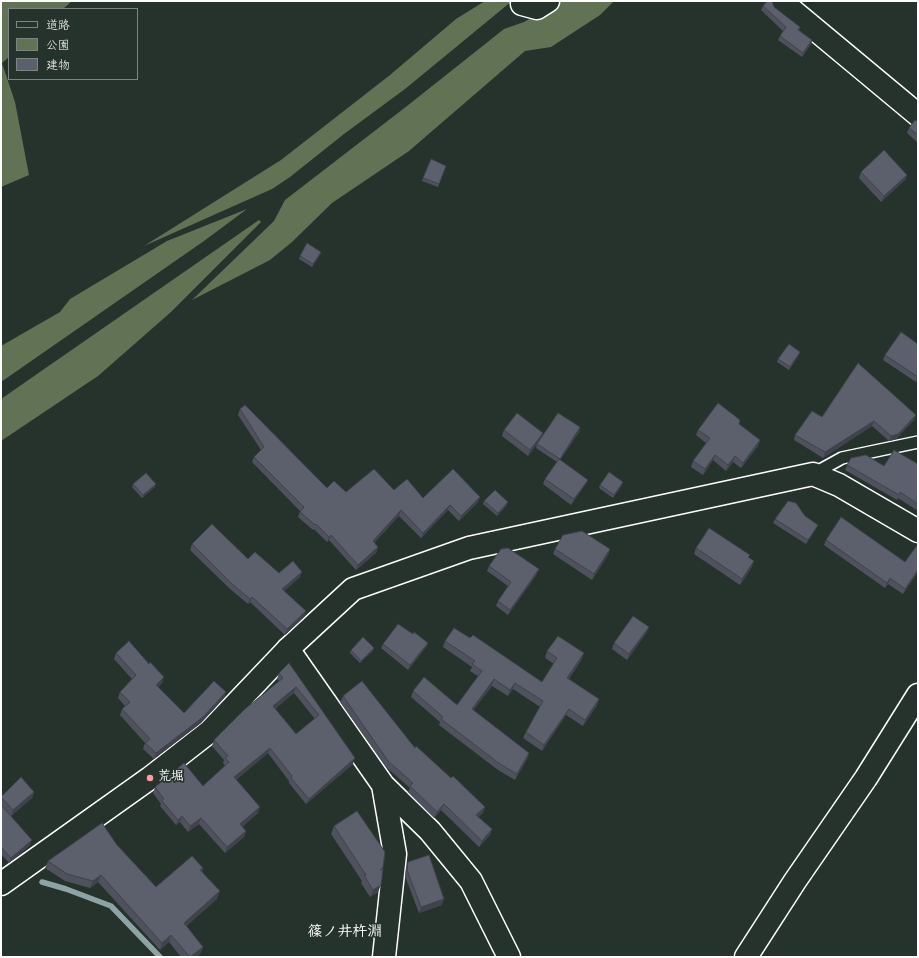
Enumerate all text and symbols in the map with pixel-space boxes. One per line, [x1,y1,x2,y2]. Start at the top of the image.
legend [8,8,138,80]
text: 道路 [46,20,70,34]
text: 公園 [46,40,70,54]
text: 建物 [46,60,70,74]
place label: 荒堀 [158,770,184,786]
marker: 荒堀 [145,773,155,783]
district label: 篠ノ井杵淵 [308,925,382,943]

